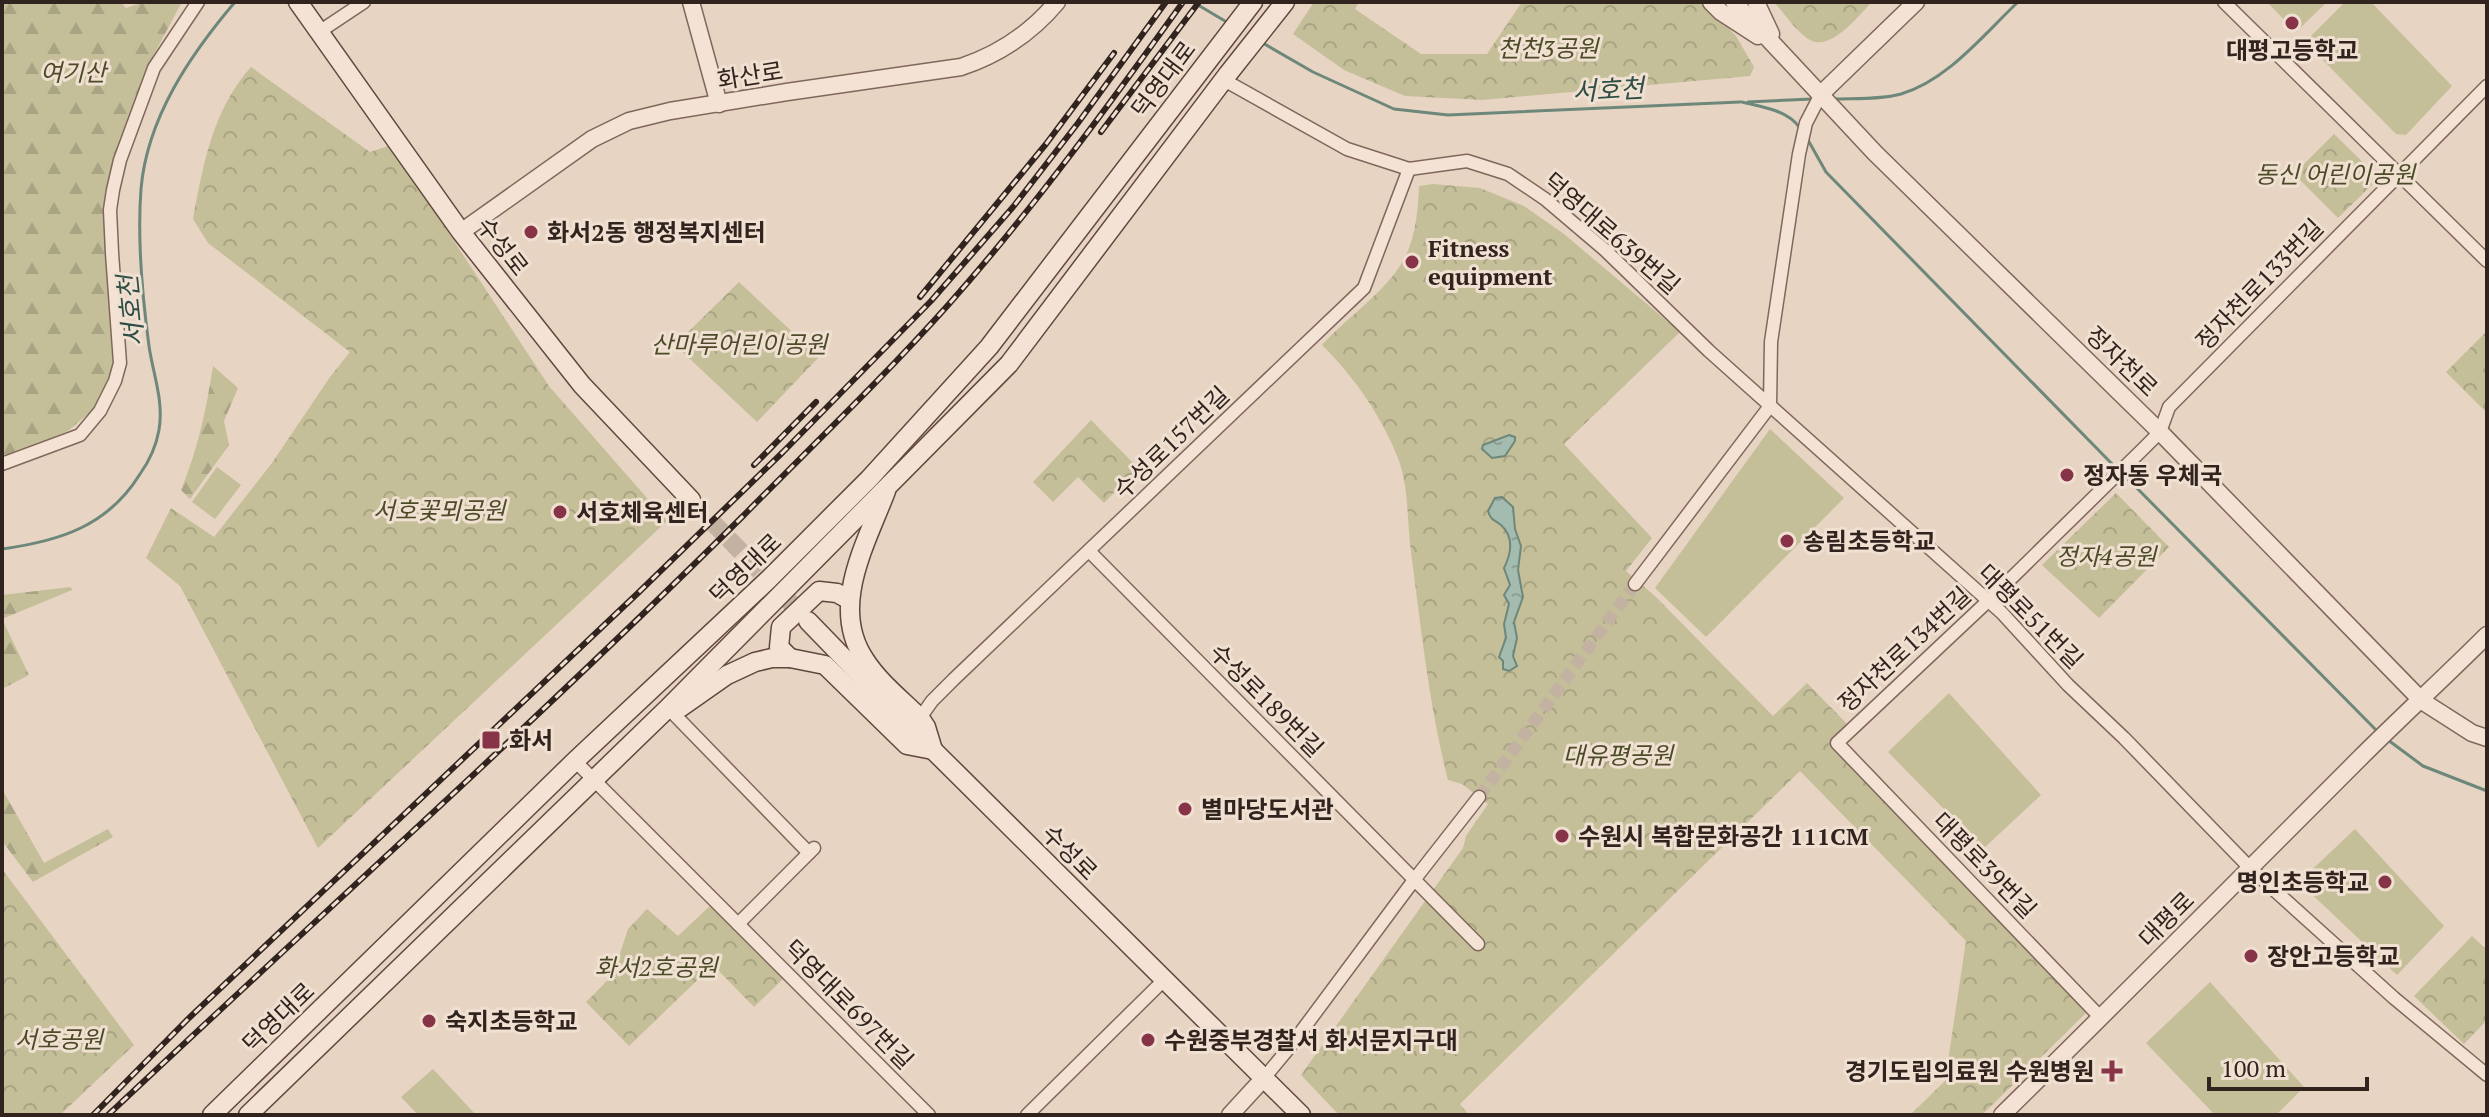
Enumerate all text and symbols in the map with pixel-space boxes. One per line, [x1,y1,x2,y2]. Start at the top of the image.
marker: 대평고등학교 [2283,14,2301,32]
park label: 천천3공원 [1498,32,1600,64]
street label: 덕영대로 [1124,34,1202,124]
place label: 대평고등학교 [2226,34,2358,66]
street label: 화산로 [715,54,785,96]
park label: 여기산 [40,56,109,88]
water label: 서호천 [1571,70,1648,108]
park label: 동신 어린이공원 [2255,158,2417,190]
street label: 덕영대로639번길 [1537,165,1687,301]
street label: 수성로 [470,210,536,282]
street label: 정자천로133번길 [2188,211,2330,357]
place label: 화서2동 행정복지센터 [547,216,766,248]
marker: 화서2동 행정복지센터 [522,223,540,241]
place label: Fitness equipment [1428,232,1553,292]
marker: Fitness equipment [1403,253,1421,271]
water label: 서호천 [109,270,151,348]
street label: 정자천로 [2079,319,2165,403]
park label: 산마루어린이공원 [651,328,829,360]
street label: 수성로157번길 [1106,379,1236,505]
place label: 정자동 우체국 [2083,459,2222,491]
marker: 정자동 우체국 [2058,466,2076,484]
park label: 서호꽃뫼공원 [373,494,507,526]
place label: 서호체육센터 [576,496,708,528]
marker: 서호체육센터 [551,503,569,521]
place label: 송림초등학교 [1803,525,1935,557]
street label: 덕영대로 [702,526,788,610]
marker: 송림초등학교 [1778,532,1796,550]
park label: 정자4공원 [2056,540,2158,572]
street label: 대평로51번길 [1972,557,2090,675]
street label: 정자천로134번길 [1831,579,1977,719]
street label: 수성로189번길 [1203,636,1331,764]
place label: 화서 [509,724,553,756]
marker: 화서 [480,729,502,751]
park label: 대유평공원 [1563,739,1675,771]
place label: 별마당도서관 [1201,793,1333,825]
marker: 별마당도서관 [1176,800,1194,818]
street label: 대평로39번길 [1926,805,2044,925]
street label: 수성로 [1035,817,1105,887]
place label: 수원시 복합문화공간 111CM [1578,820,1868,852]
marker: 수원시 복합문화공간 111CM [1553,827,1571,845]
place label: 명인초등학교 [2237,866,2369,898]
marker: 명인초등학교 [2376,873,2394,891]
street label: 대평로 [2131,884,2201,954]
street label: 덕영대로697번길 [777,932,921,1076]
place label: 장안고등학교 [2267,940,2399,972]
marker: 장안고등학교 [2242,947,2260,965]
park label: 화서2호공원 [595,951,719,983]
street label: 덕영대로 [235,975,321,1059]
place label: 숙지초등학교 [445,1005,577,1037]
marker: 숙지초등학교 [420,1012,438,1030]
park label: 서호공원 [15,1023,105,1055]
place label: 수원중부경찰서 화서문지구대 [1164,1024,1458,1056]
marker: 수원중부경찰서 화서문지구대 [1139,1031,1157,1049]
scale bar [2209,1041,2367,1091]
text: 100 m [2221,1052,2286,1084]
place label: 경기도립의료원 수원병원 [1845,1055,2094,1087]
marker: 경기도립의료원 수원병원 [2101,1060,2123,1082]

